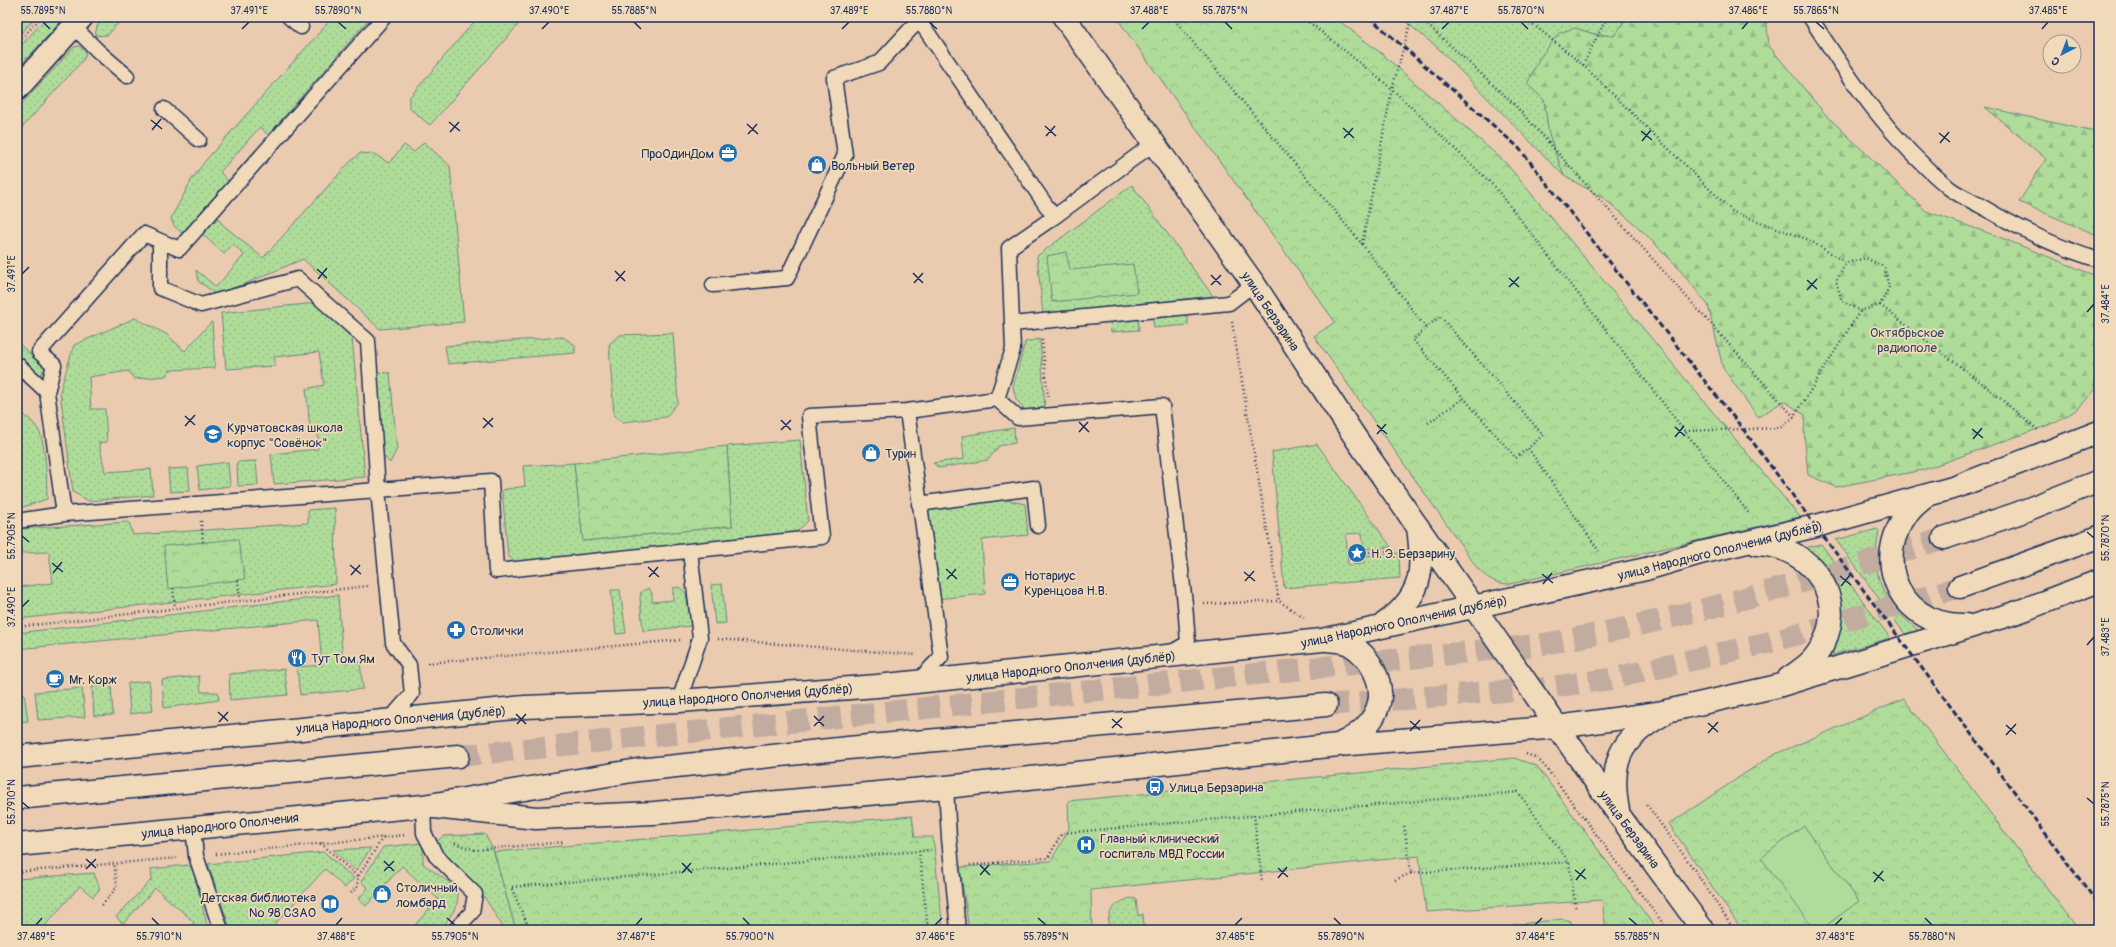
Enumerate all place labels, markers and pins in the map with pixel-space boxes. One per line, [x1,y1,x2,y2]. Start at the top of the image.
office icon: ПроОдинДом [717,142,739,164]
place label: ПроОдинДом [641,146,714,162]
shop icon: Вольный Ветер [806,154,828,176]
place label: Вольный Ветер [831,158,915,174]
place label: Курчатовская школа корпус "Совёнок" [227,420,343,451]
school or university icon: Курчатовская школа корпус "Совёнок" [202,423,224,445]
shop icon: Турин [860,442,882,464]
place label: Турин [885,446,916,462]
place icon: Н. Э. Берзарину [1346,542,1368,564]
place label: Н. Э. Берзарину [1371,546,1455,562]
place label: Нотариус Куренцова Н.В. [1024,568,1108,599]
office icon: Нотариус Куренцова Н.В. [999,571,1021,593]
pharmacy icon: Столички [445,619,467,641]
place label: Столички [470,623,523,639]
restaurant icon: Тут Том Ям [286,647,308,669]
place label: Тут Том Ям [311,651,375,667]
cafe icon: Mr. Корж [44,668,66,690]
place label: Mr. Корж [69,672,117,688]
bus stop icon: Улица Берзарина [1144,776,1166,798]
place label: Улица Берзарина [1169,780,1264,796]
place label: Главный клинический госпиталь МВД России [1100,831,1224,862]
hospital icon: Главный клинический госпиталь МВД России [1075,834,1097,856]
place label: Столичный ломбард [396,880,458,911]
shop icon: Столичный ломбард [371,883,393,905]
place label: Детская библиотека № 98 СЗАО [200,890,316,921]
library icon: Детская библиотека № 98 СЗАО [319,893,341,915]

